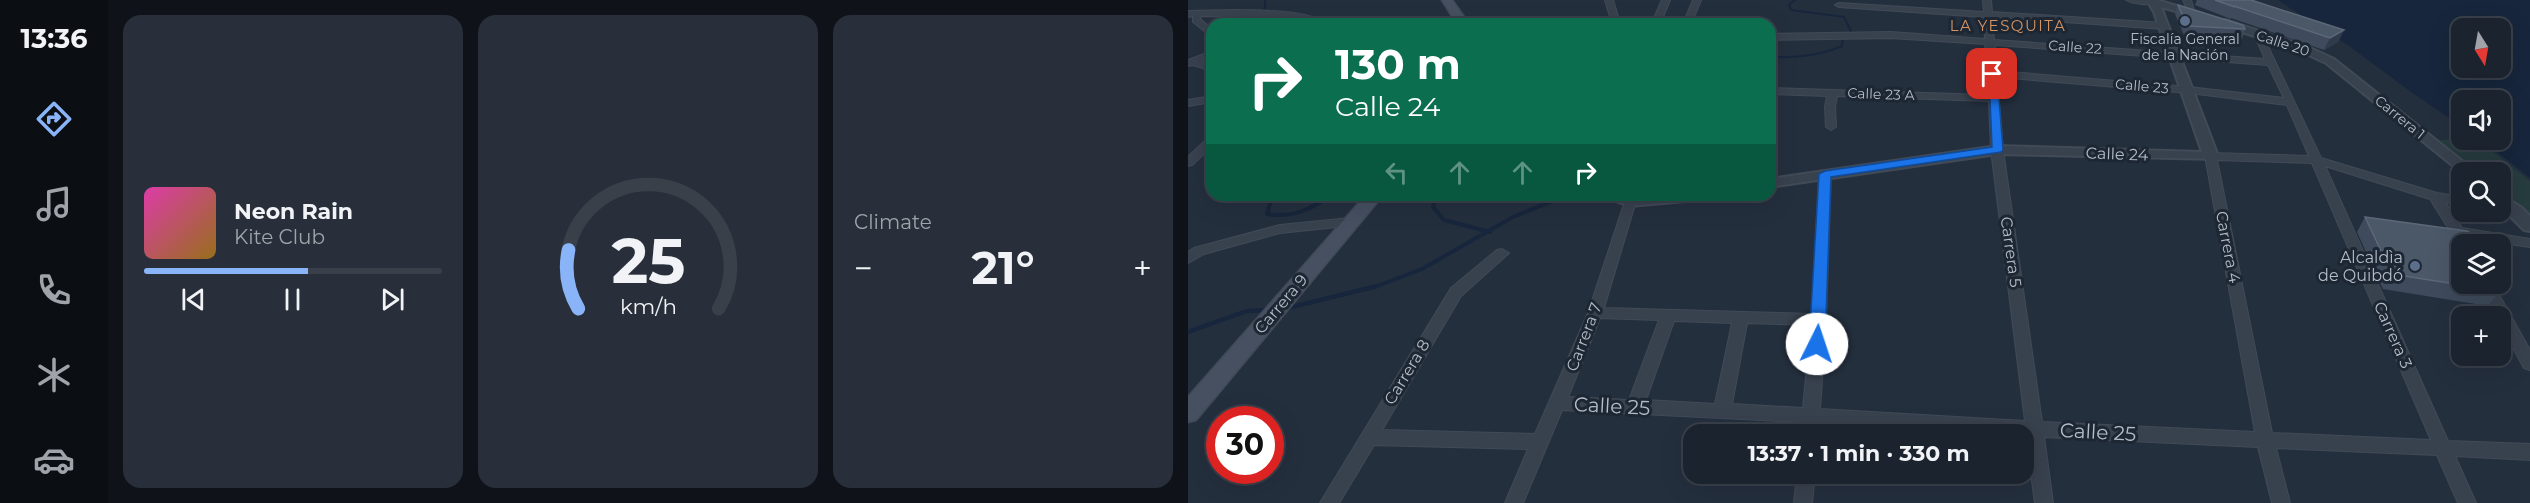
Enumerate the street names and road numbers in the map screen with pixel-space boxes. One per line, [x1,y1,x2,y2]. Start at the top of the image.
street label: Calle 20 [2254,26,2312,60]
street label: Calle 22 [2048,36,2102,58]
street label: Calle 23 [2115,75,2170,97]
street label: Calle 23 A [1847,84,1916,104]
street label: Carrera 1 [2371,91,2429,143]
street label: Calle 24 [2085,143,2149,165]
street label: Carrera 4 [2212,209,2244,285]
street label: Carrera 5 [1997,215,2025,289]
street label: Carrera 9 [1251,270,1311,338]
street label: Carrera 3 [2370,299,2416,371]
street label: Carrera 7 [1562,300,1606,374]
street label: Carrera 8 [1380,336,1434,408]
street label: Calle 25 [1573,392,1651,420]
street label: Calle 25 [2059,418,2137,446]

